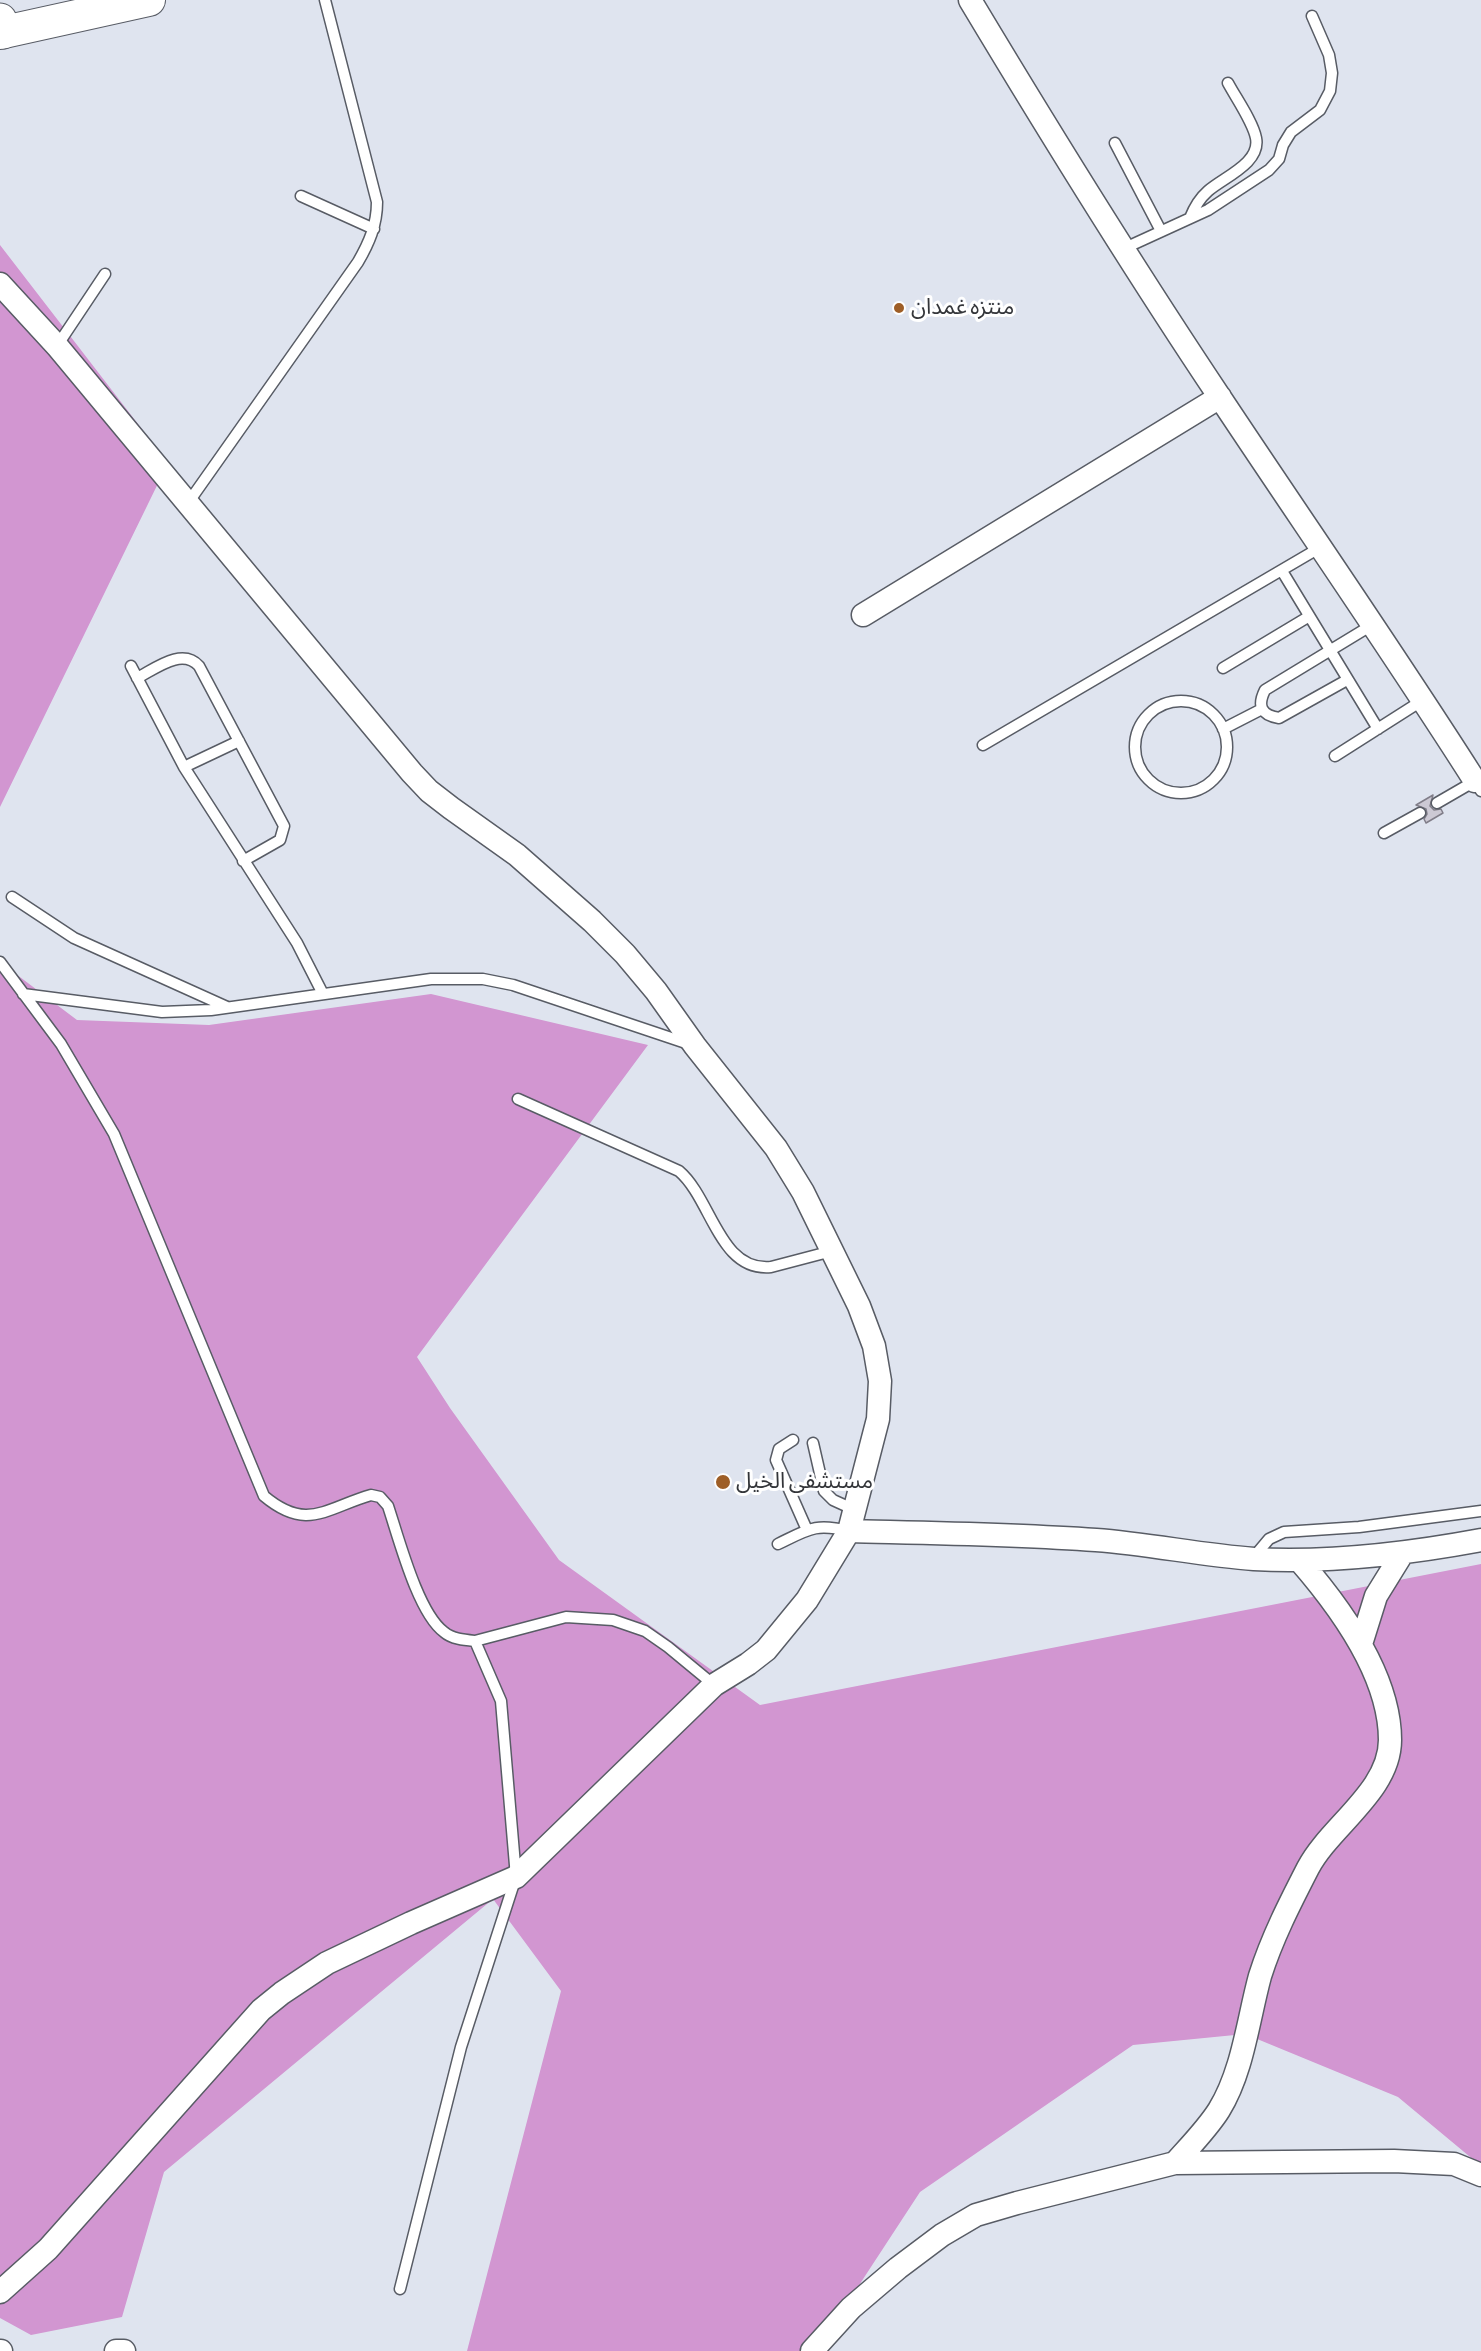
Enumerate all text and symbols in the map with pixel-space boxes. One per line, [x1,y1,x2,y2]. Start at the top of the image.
place label: منتزه غمدان [911,295,1014,321]
marker: منتزه غمدان [892,301,906,315]
place label: مستشفى الخيل [736,1469,873,1495]
marker: مستشفى الخيل [714,1473,732,1491]

